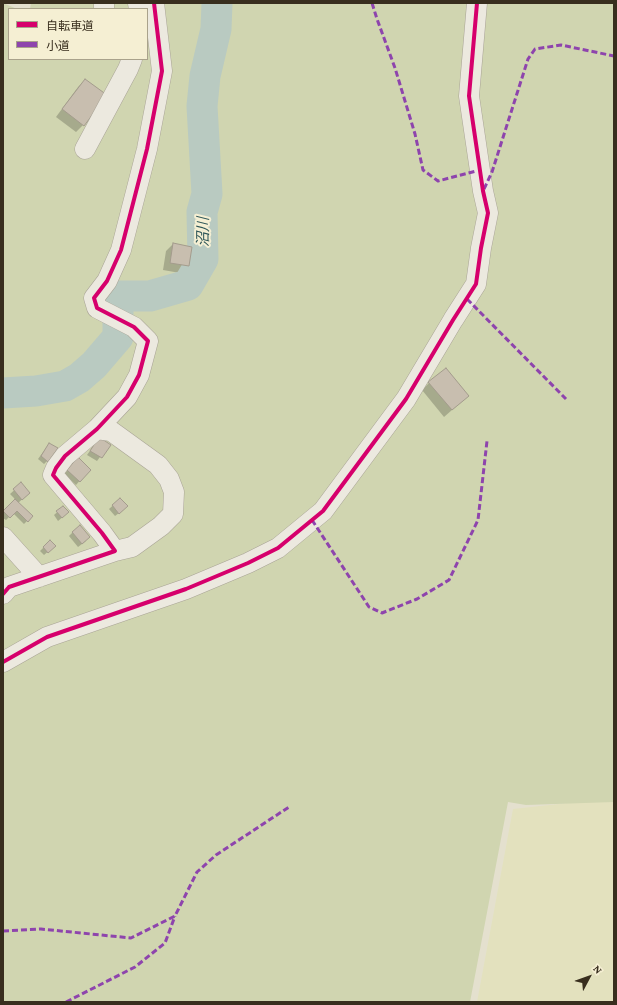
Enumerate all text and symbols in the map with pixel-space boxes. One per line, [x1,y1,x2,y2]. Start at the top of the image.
legend [8,8,148,60]
text: 自転車道 [46,19,94,33]
text: 小道 [46,39,70,53]
water label: 沼川 [194,217,212,247]
north arrow [569,957,609,997]
text: N [591,962,605,976]

